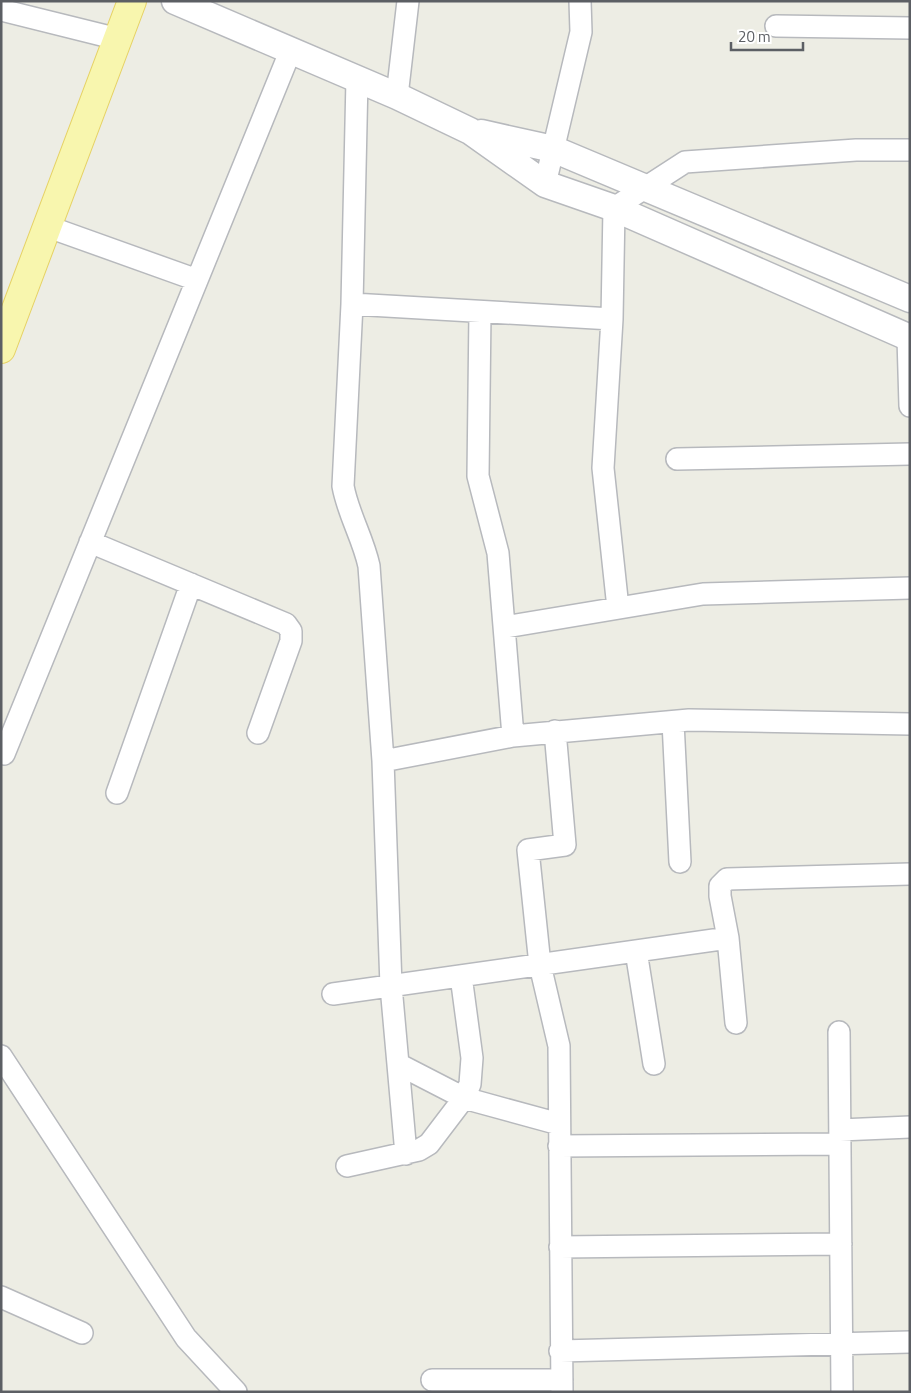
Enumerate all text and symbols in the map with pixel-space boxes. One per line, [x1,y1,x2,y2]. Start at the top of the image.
scale bar [731,20,804,52]
text: 20 m [738,25,771,48]

